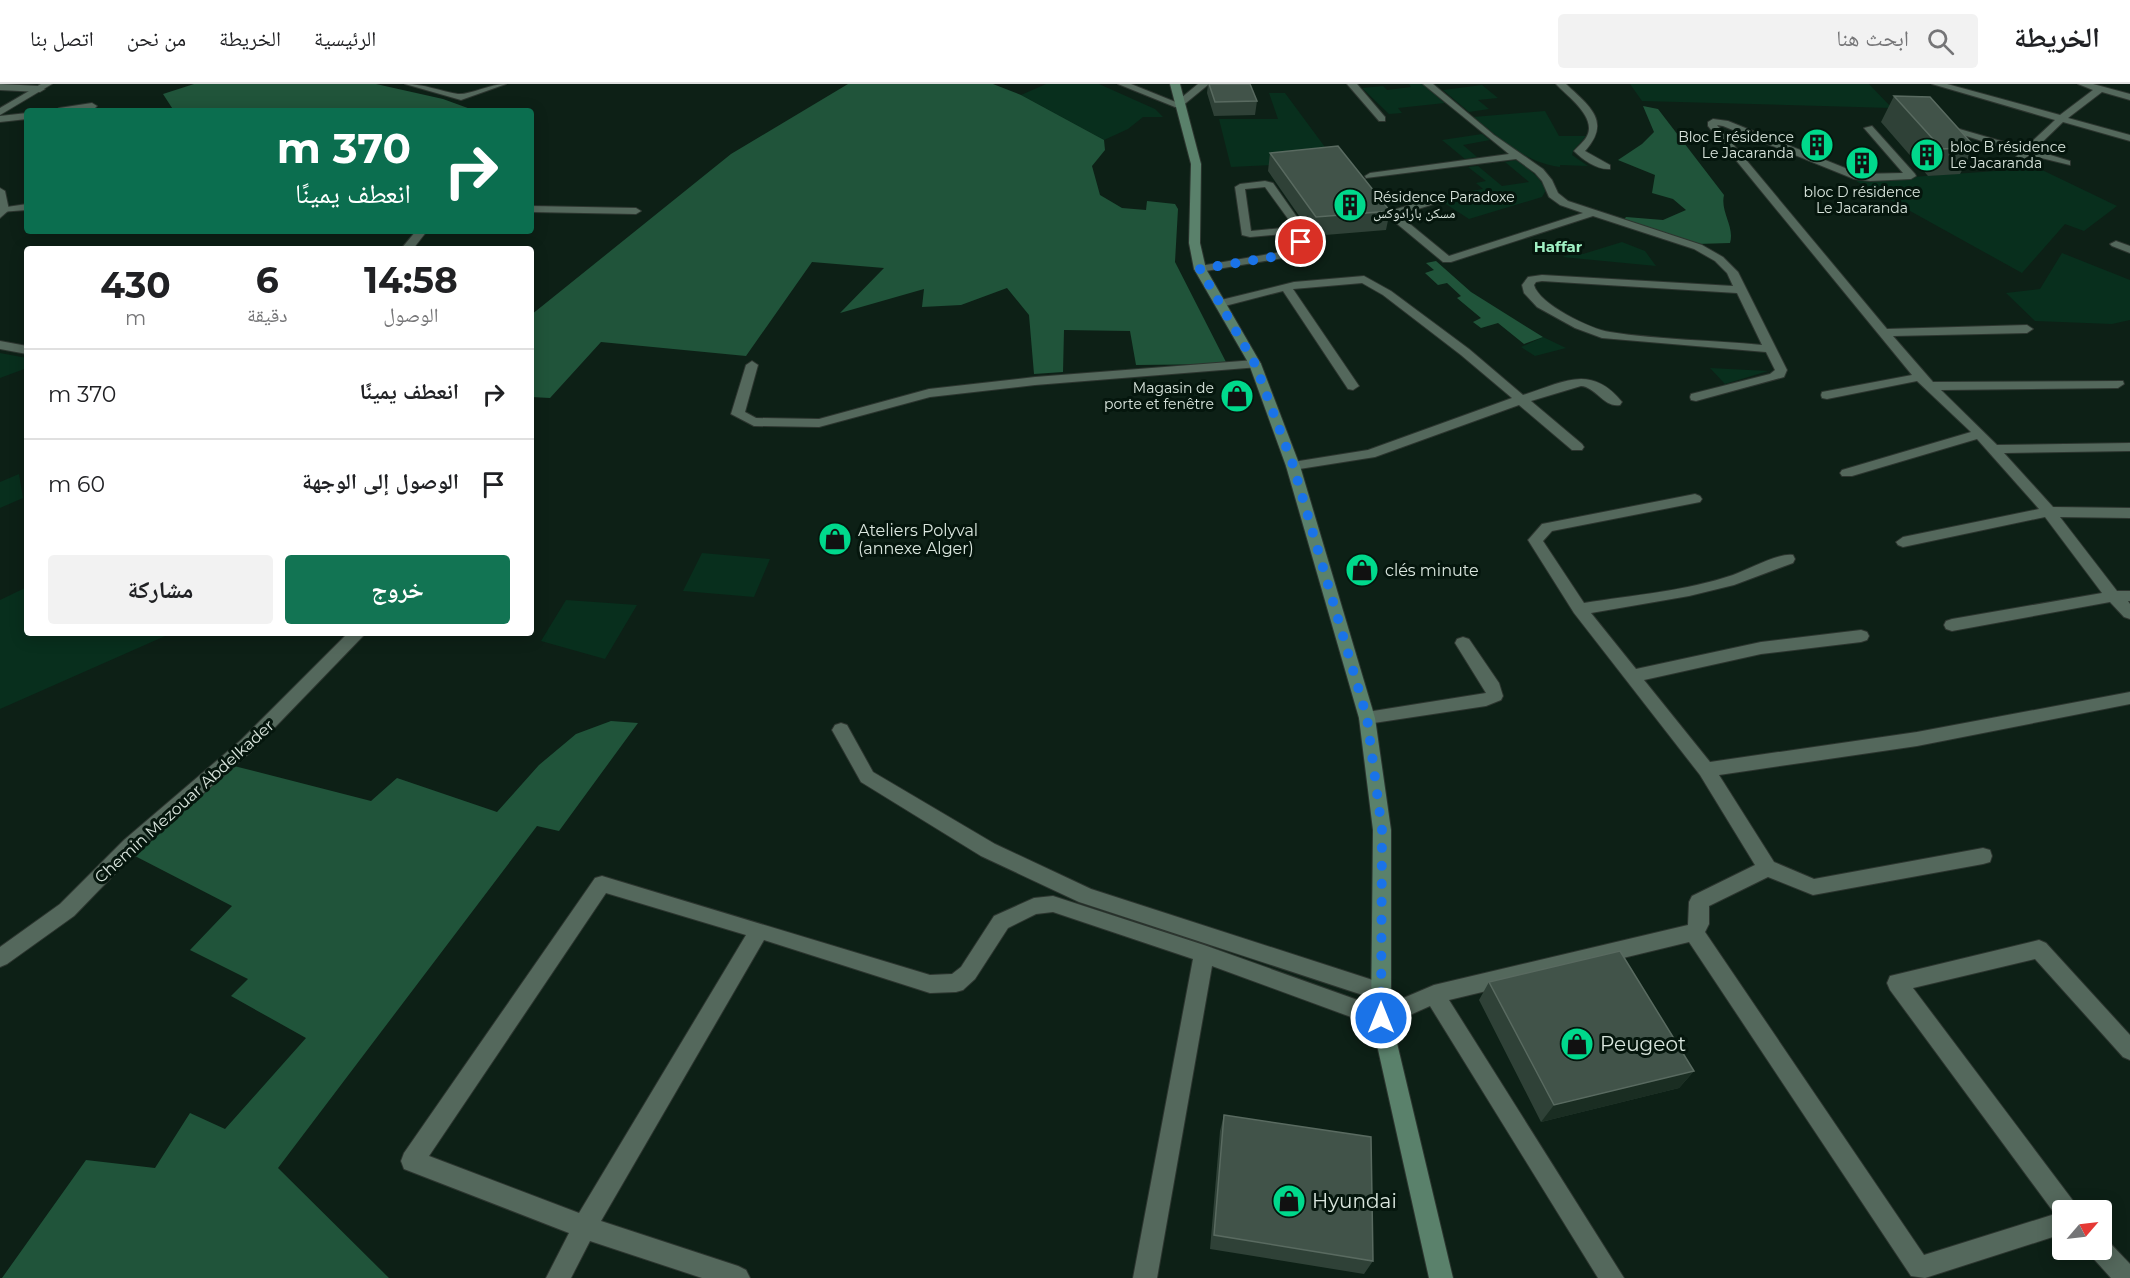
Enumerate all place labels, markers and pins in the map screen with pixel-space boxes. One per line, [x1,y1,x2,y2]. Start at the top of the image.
building icon: Bloc E résidence Le Jacaranda [1799,127,1835,163]
place label: Bloc E résidence Le Jacaranda [1678,128,1794,162]
building icon: bloc B résidence Le Jacaranda [1909,137,1945,173]
place label: bloc B résidence Le Jacaranda [1950,138,2066,172]
building icon: bloc D résidence Le Jacaranda [1844,145,1880,181]
place label: bloc D résidence Le Jacaranda [1804,183,1920,217]
building icon: Résidence Paradoxe مسكن بارادوكس [1332,187,1368,223]
place label: Résidence Paradoxe مسكن بارادوكس [1373,188,1515,222]
pin [1275,216,1326,267]
shop icon: Magasin de porte et fenêtre [1219,378,1255,414]
place label: Magasin de porte et fenêtre [1104,379,1214,413]
shop icon: Ateliers Polyval (annexe Alger) [817,521,853,557]
place label: Ateliers Polyval (annexe Alger) [858,521,978,558]
shop icon: clés minute [1344,552,1380,588]
place label: clés minute [1385,561,1479,580]
shop icon: Peugeot [1559,1026,1595,1062]
place label: Peugeot [1600,1032,1686,1056]
shop icon: Hyundai [1271,1183,1307,1219]
place label: Hyundai [1312,1189,1397,1213]

